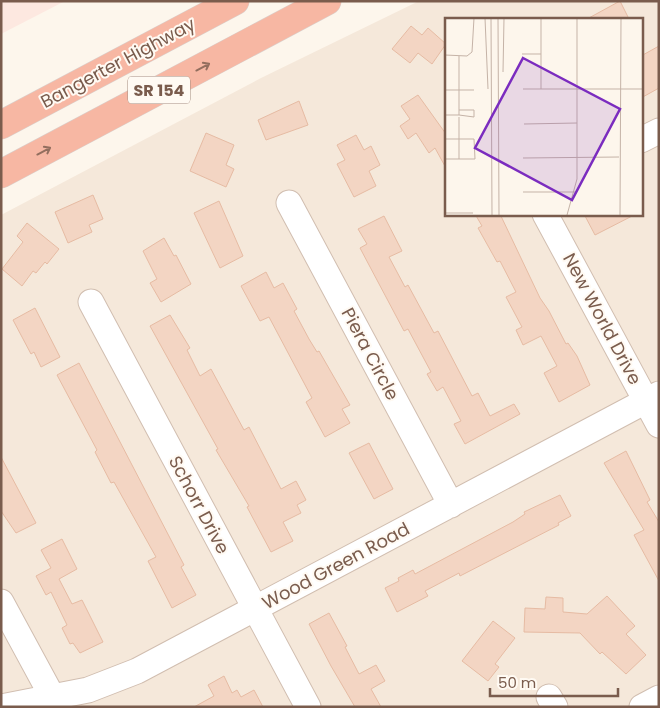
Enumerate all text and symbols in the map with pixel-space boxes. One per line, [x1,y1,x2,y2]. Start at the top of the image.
street label: Bangerter Highway [36,11,199,114]
inset map [445,18,642,215]
one-way arrow [196,62,211,72]
road number: SR 154 [128,76,190,104]
one-way arrow [37,146,52,156]
street label: New World Drive [557,249,648,389]
street label: Piera Circle [336,303,405,404]
street label: Schorr Drive [163,451,236,558]
street label: Wood Green Road [258,516,414,615]
scale bar [490,666,618,698]
text: 50 m [498,672,536,693]

